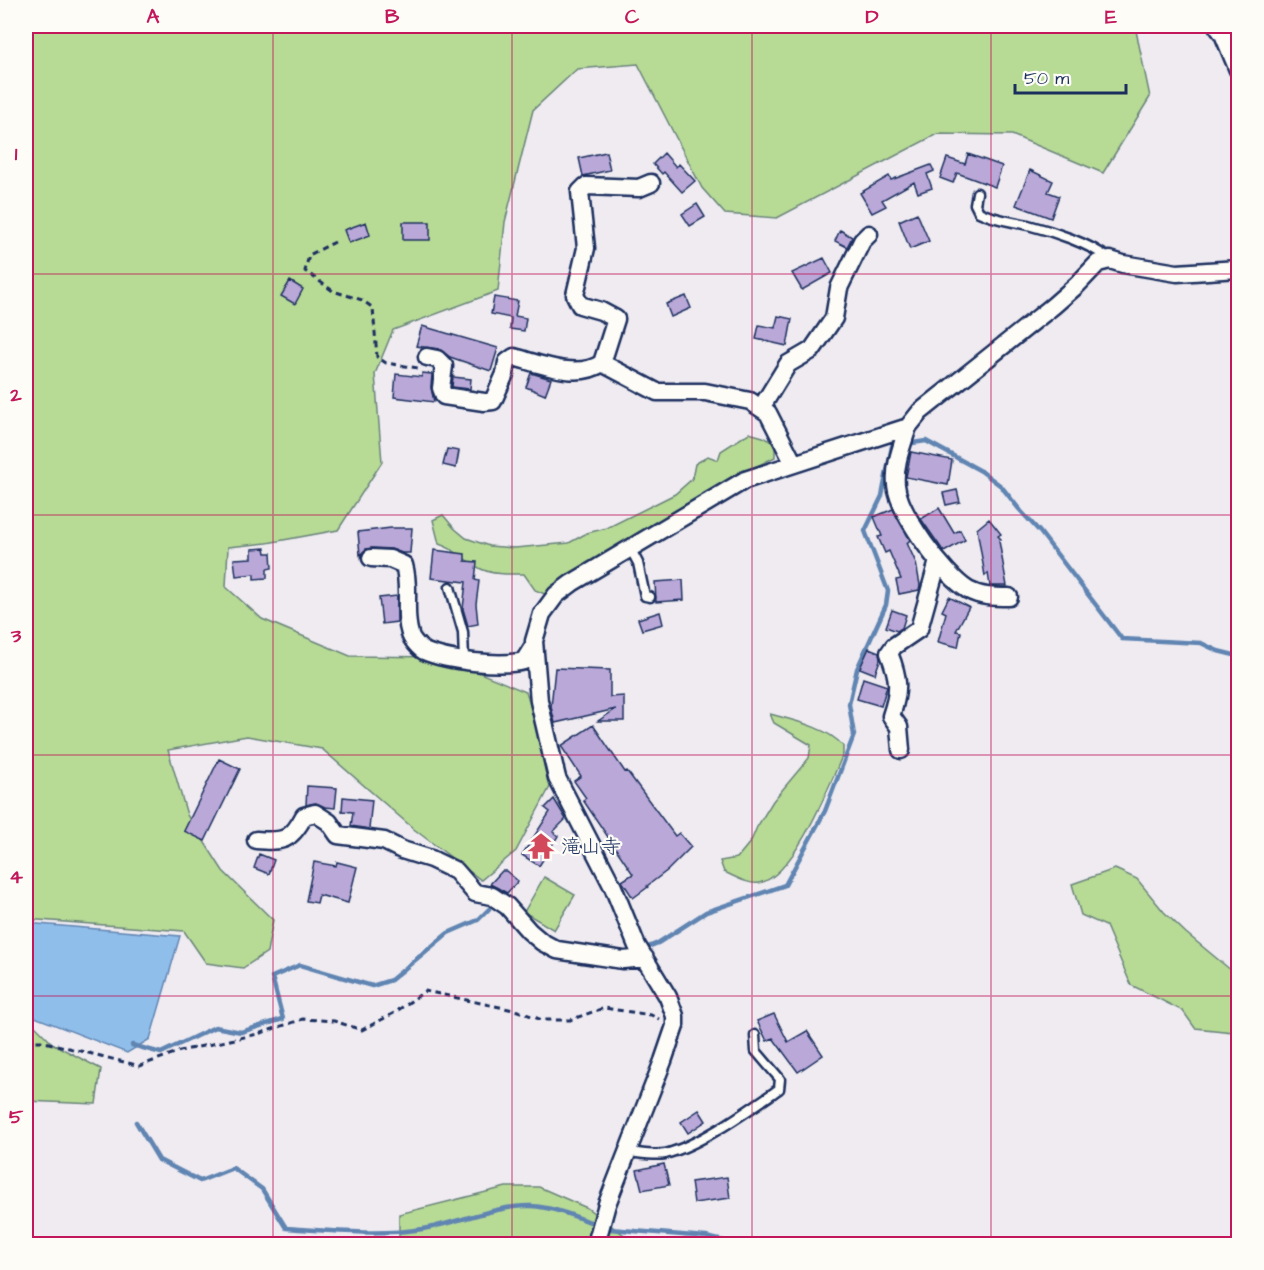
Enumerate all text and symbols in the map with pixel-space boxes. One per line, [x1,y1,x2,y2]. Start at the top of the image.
text: A [147,3,160,31]
text: B [385,3,400,31]
text: C [625,3,640,31]
text: D [866,3,879,31]
text: E [1105,3,1117,31]
scale bar [1015,57,1126,95]
text: 50 m [1024,66,1069,91]
text: 1 [15,140,18,168]
text: 2 [9,381,22,409]
text: 3 [10,622,22,650]
temple icon: 滝山寺 [526,831,556,861]
place label: 滝山寺 [561,833,621,861]
text: 4 [9,863,23,891]
text: 5 [9,1103,24,1131]

